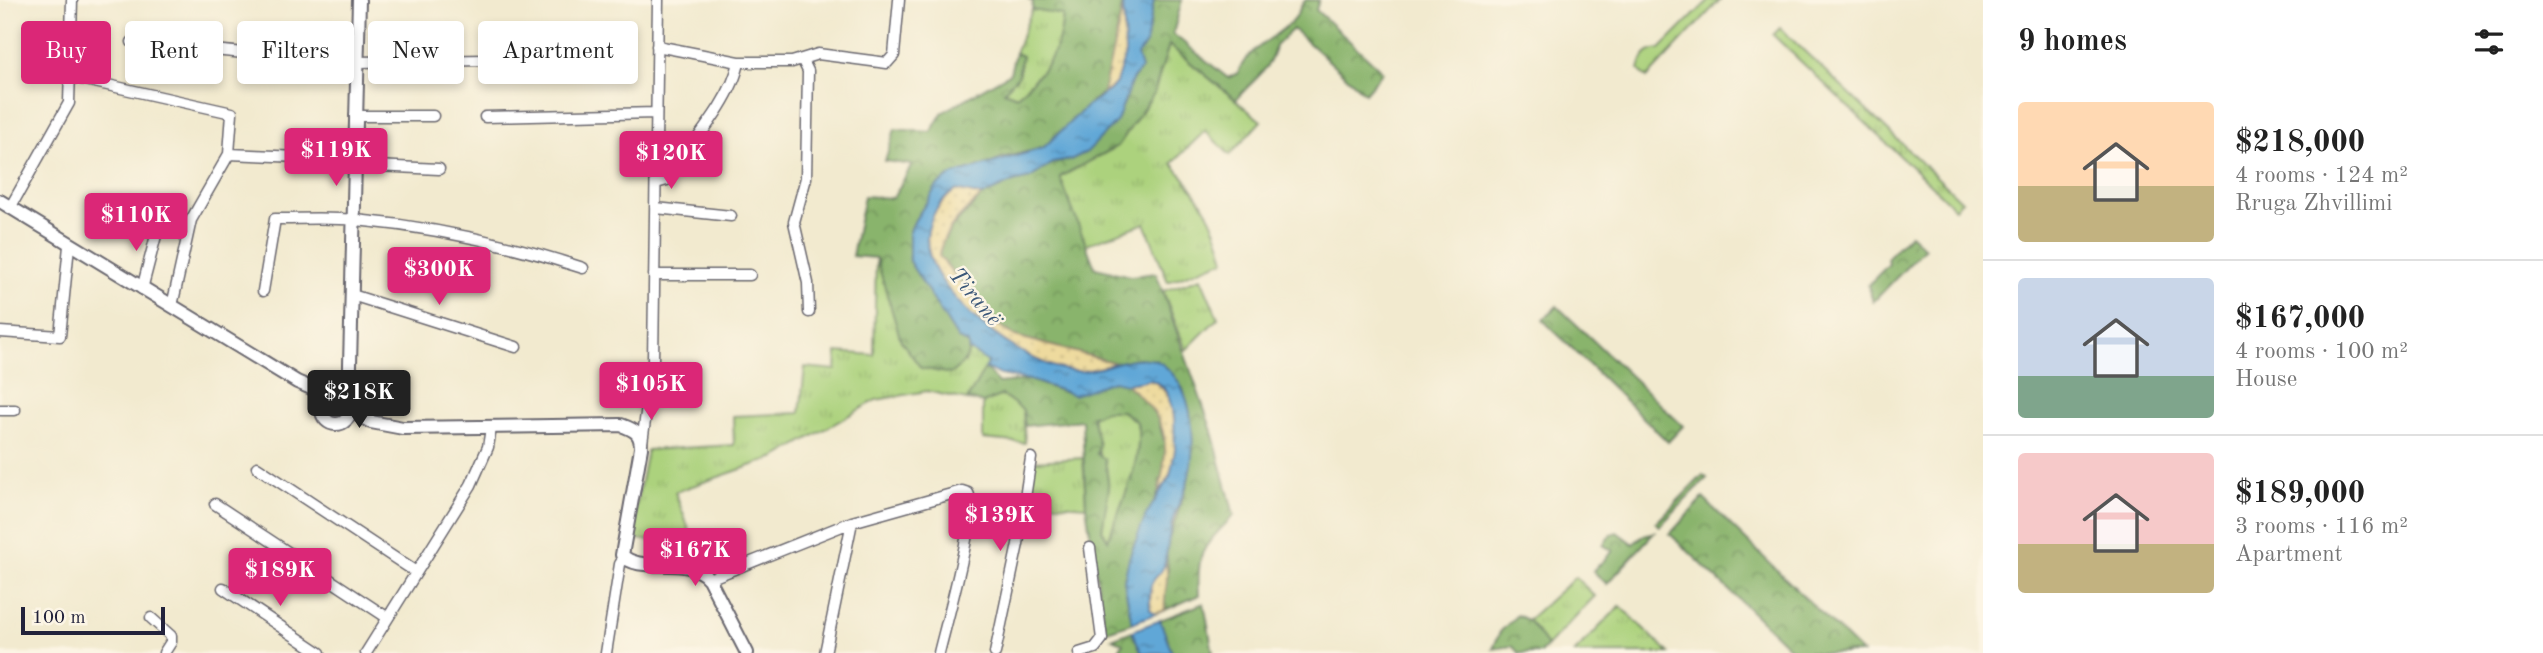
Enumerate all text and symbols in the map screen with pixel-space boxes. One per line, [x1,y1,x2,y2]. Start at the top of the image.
chip: Buy [21,21,111,84]
chip: Rent [125,21,223,84]
chip: Filters [237,21,354,84]
chip: New [368,21,464,84]
chip: Apartment [478,21,638,84]
icon: filters [2470,23,2508,61]
text: 9 homes [2018,27,2127,57]
pin: $119K [287,128,385,188]
text: $218,000 [2235,128,2365,158]
icon: home [2074,130,2158,214]
pin: $120K [622,132,720,191]
text: $119K [300,139,372,162]
text: $120K [635,142,707,165]
text: 4 rooms · 124 m² [2235,164,2408,187]
text: Rruga Zhvillimi [2235,192,2392,215]
pin: $110K [87,194,185,253]
text: $110K [100,204,172,227]
pin: $300K [390,247,488,307]
text: $300K [403,258,475,281]
water label: Tiranë [944,263,1007,333]
text: $167,000 [2235,304,2365,334]
icon: home [2074,306,2158,390]
text: 4 rooms · 100 m² [2235,340,2408,363]
pin: $105K [602,362,700,422]
text: House [2235,368,2297,391]
pin: $218K [310,370,408,430]
text: $105K [615,373,687,396]
text: $218K [323,381,395,404]
text: $189,000 [2235,479,2365,509]
icon: home [2074,481,2158,565]
pin: $139K [951,494,1049,553]
text: $139K [964,504,1036,527]
text: 3 rooms · 116 m² [2235,515,2408,538]
pin: $167K [646,528,744,588]
text: $167K [659,539,731,562]
text: Apartment [2235,543,2343,566]
pin: $189K [231,548,329,608]
text: $189K [244,559,316,582]
scale bar [21,604,164,636]
text: 100 m [32,609,85,628]

